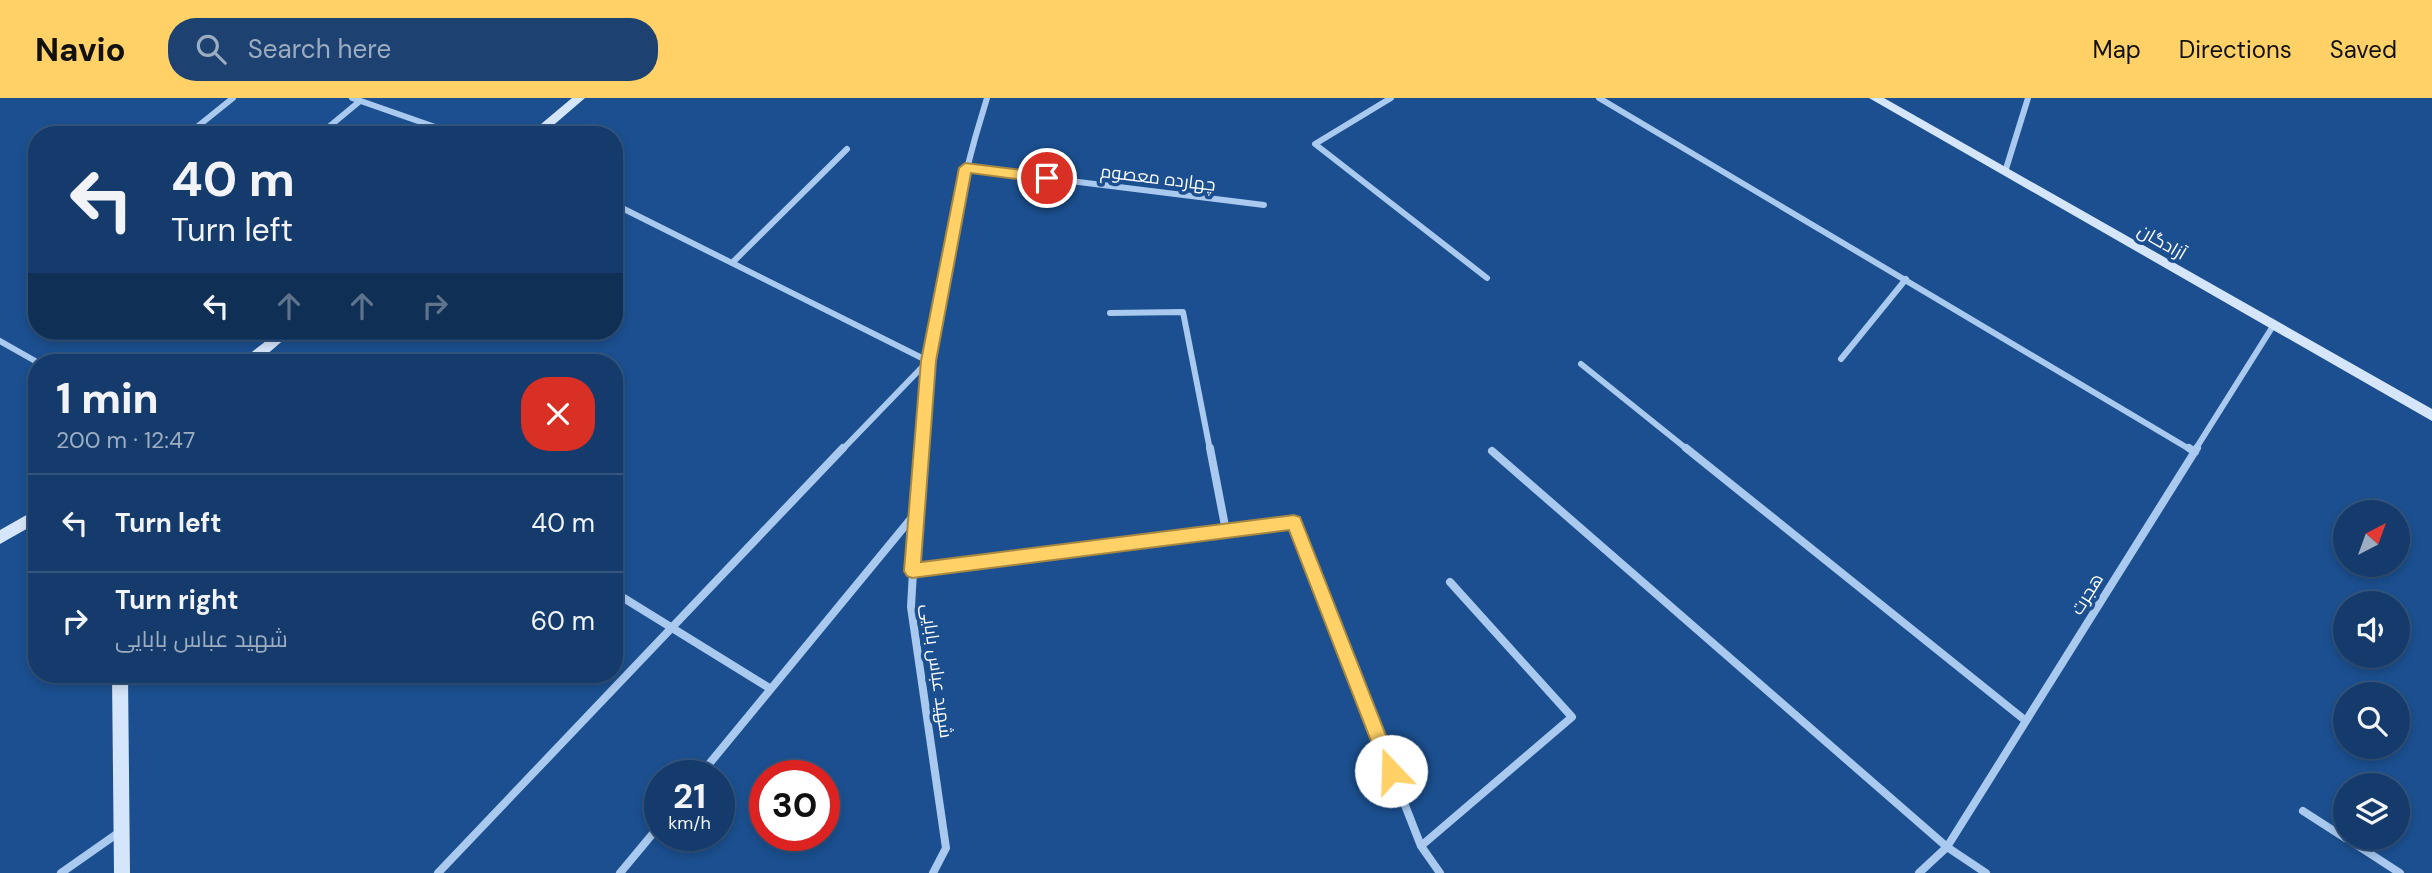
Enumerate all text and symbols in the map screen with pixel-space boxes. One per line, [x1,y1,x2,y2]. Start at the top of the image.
search box [168,18,658,81]
text: Navio [35,28,126,71]
icon: search [192,30,230,68]
text: Search here [248,32,391,66]
text: Map [2093,34,2141,65]
text: Directions [2179,34,2292,65]
text: Saved [2330,34,2397,65]
text: 40 m [171,147,295,211]
pin [1017,148,1077,208]
icon: left [56,154,147,245]
icon: arrive [1028,159,1066,197]
street label: چهارده معصوم [1099,159,1217,197]
text: Turn left [171,209,293,251]
street label: آزادگان [2133,218,2191,266]
icon: left [197,287,235,325]
icon: ahead [270,287,308,325]
icon: ahead [343,287,381,325]
icon: right [416,287,454,325]
text: 1 min [56,371,159,426]
button: close [521,377,595,451]
text: 200 m · 12:47 [56,425,195,455]
north arrow [2333,500,2410,578]
map controls [2333,500,2410,850]
icon: left [56,504,94,542]
text: Turn left [115,506,222,540]
text: 40 m [531,506,595,540]
street label: هجرت [2065,569,2109,619]
text: Turn right [115,583,239,617]
button: sound [2333,591,2410,668]
icon: right [56,602,94,640]
street label: شهید عباس بابایی [916,602,958,740]
text: 60 m [531,604,595,638]
text: شهید عباس بابایی [115,624,288,654]
button: search [2333,682,2410,759]
position arrow [1354,734,1428,808]
speed limit sign: 30 [749,760,840,851]
text: 21 [673,773,706,819]
button: layers [2333,773,2410,850]
text: km/h [668,811,711,835]

